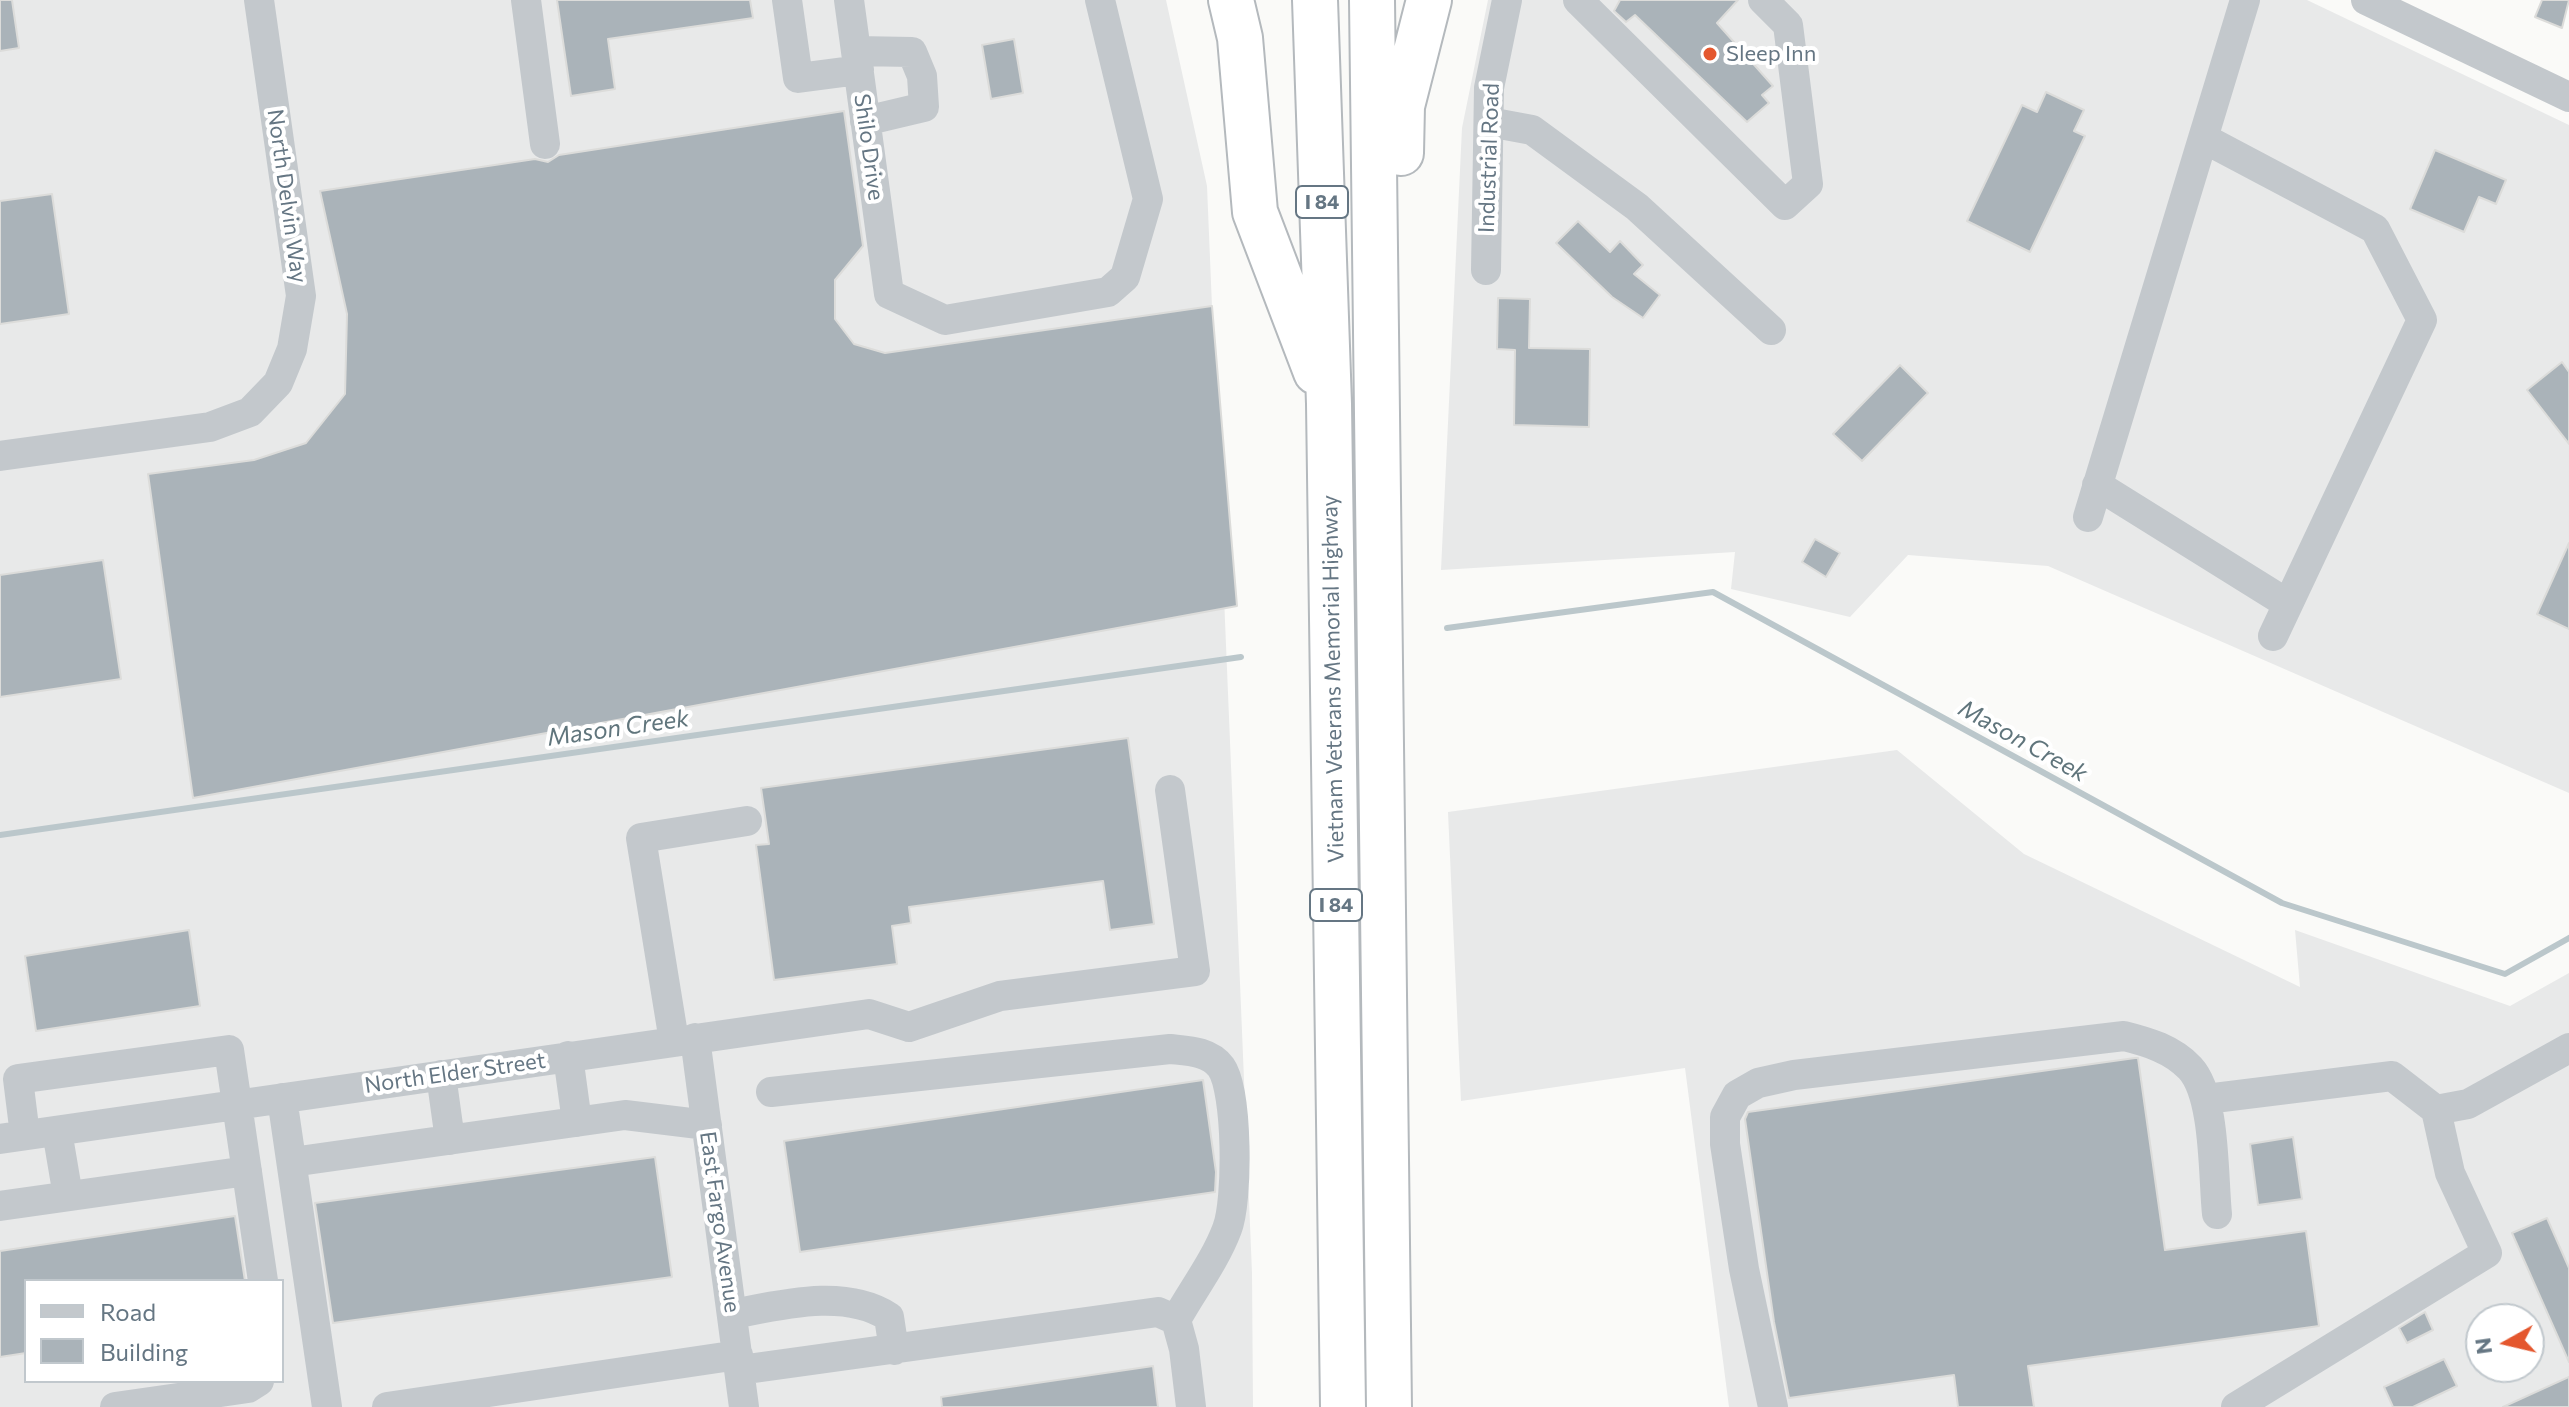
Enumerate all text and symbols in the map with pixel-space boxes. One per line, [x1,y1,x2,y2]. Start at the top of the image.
place label: Sleep Inn [1726,41,1816,67]
marker: Sleep Inn [1701,45,1719,63]
street label: Industrial Road [1473,83,1505,233]
street label: Shilo Drive [848,92,890,202]
street label: North Delvin Way [262,107,312,285]
road number: I 84 [1296,186,1348,218]
street label: Vietnam Veterans Memorial Highway [1317,495,1349,863]
water label: Mason Creek [1954,694,2092,788]
water label: Mason Creek [545,704,691,752]
road number: I 84 [1310,889,1362,921]
street label: North Elder Street [363,1047,547,1099]
street label: East Fargo Avenue [694,1130,746,1314]
legend [24,1279,284,1383]
text: Road [100,1297,156,1326]
north arrow [2465,1303,2545,1383]
text: N [2468,1336,2497,1356]
text: Building [100,1337,188,1366]

